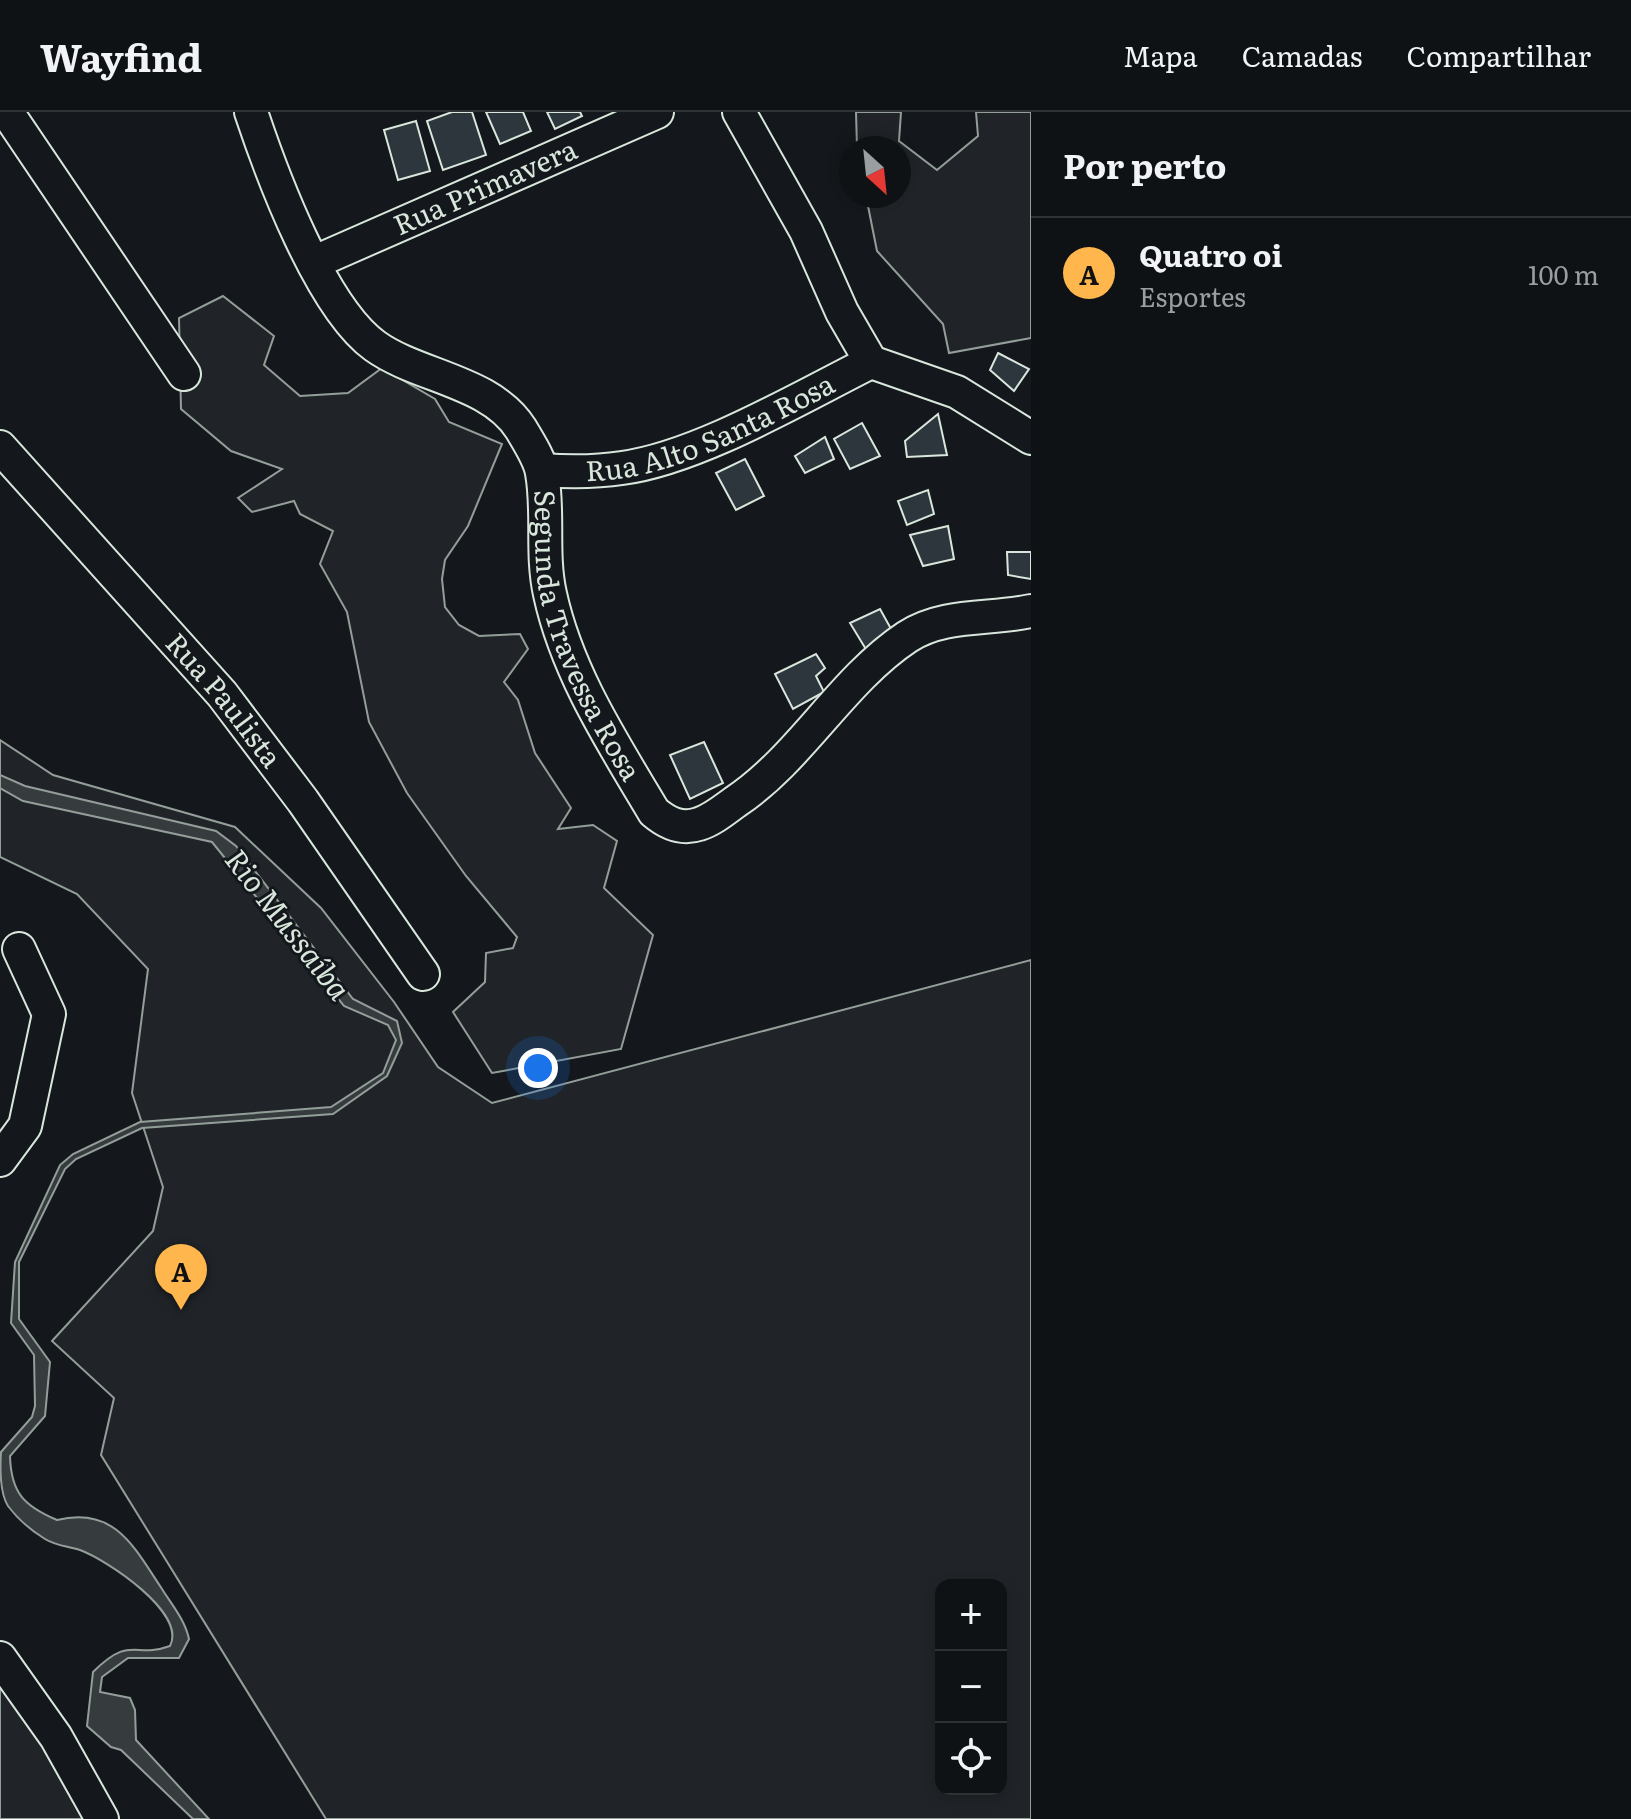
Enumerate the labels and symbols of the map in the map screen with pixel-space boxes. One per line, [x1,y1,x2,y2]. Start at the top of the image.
street label: Rua Primavera [386,127,583,244]
north arrow [839,136,911,208]
street label: Rua Alto Santa Rosa [584,362,841,490]
street label: Segunda Travessa Rosa [525,489,653,788]
street label: Rua Paulista [157,622,293,775]
water label: Rio Mussaíba [216,838,362,1008]
your location [518,1048,558,1088]
pin: A [155,1244,207,1310]

